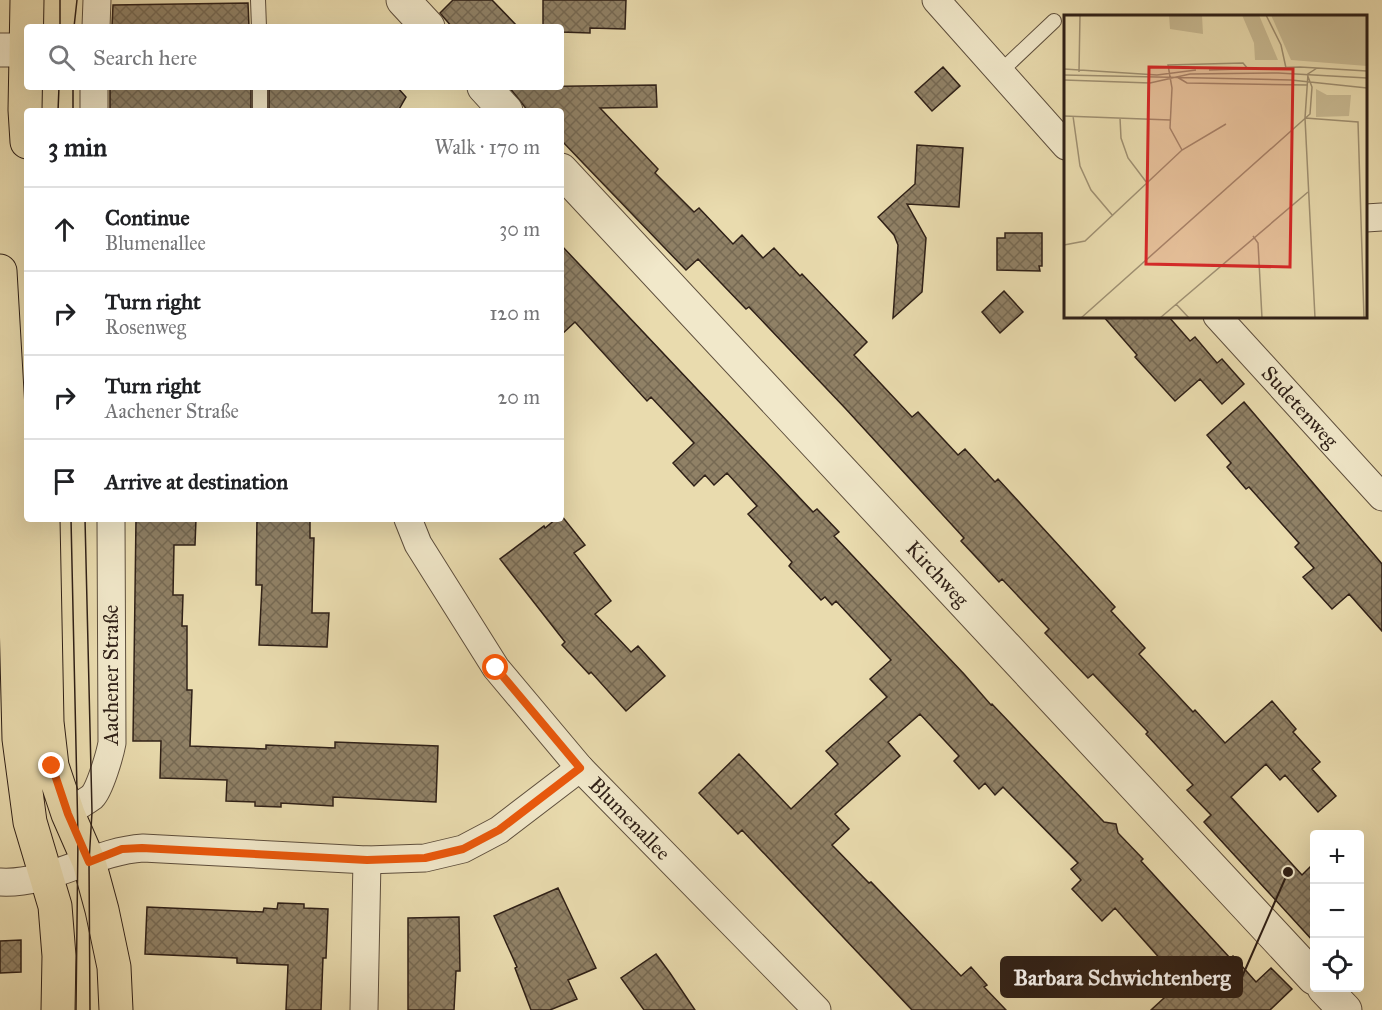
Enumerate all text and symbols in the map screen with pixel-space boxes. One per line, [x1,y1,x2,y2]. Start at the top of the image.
inset map [1064,15,1367,318]
search box [24,24,564,90]
icon: search [45,41,78,74]
text: Search here [93,44,197,71]
text: 3 min [48,131,107,163]
text: Walk · 170 m [435,135,540,159]
text: Continue [105,204,190,231]
icon: ahead [48,213,81,246]
text: 30 m [499,217,540,241]
text: Blumenallee [105,231,206,255]
text: Turn right [105,288,201,315]
icon: right [48,297,81,330]
text: 120 m [489,301,540,325]
text: Rosenweg [105,315,186,339]
street label: Sudetenweg [1256,360,1344,454]
text: Turn right [105,372,201,399]
icon: right [48,381,81,414]
text: 20 m [497,385,540,409]
text: Aachener Straße [105,399,239,423]
icon: arrive [48,465,81,498]
text: Arrive at destination [105,468,288,495]
street label: Kirchweg [900,535,975,612]
street label: Aachener Straße [98,604,124,746]
route start [482,654,508,680]
route end [38,752,64,778]
street label: Blumenallee [583,772,676,866]
map controls [1310,830,1364,992]
button: + [1310,830,1364,884]
button: − [1310,884,1364,938]
button: locate [1310,938,1364,992]
callout: Barbara Schwichtenberg [1001,957,1242,997]
text: Barbara Schwichtenberg [1013,964,1231,991]

